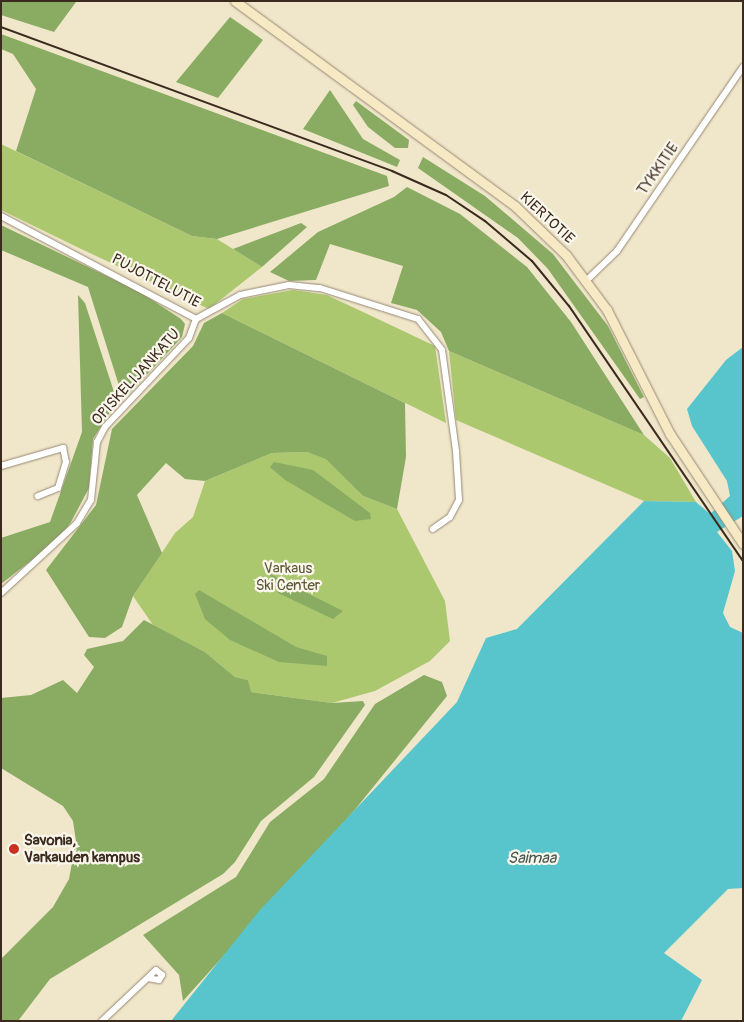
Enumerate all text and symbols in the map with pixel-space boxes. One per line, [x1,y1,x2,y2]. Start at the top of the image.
street label: TYKKITIE [634,139,682,199]
street label: KIERTOTIE [516,188,578,248]
street label: PUJOTTELUTIE [108,250,204,312]
street label: OPISKELIJANKATU [88,325,184,429]
park label: Varkaus Ski Center [256,559,320,594]
place label: Savonia, Varkauden kampus [24,831,140,866]
marker: Savonia, Varkauden kampus [8,843,20,855]
water label: Saimaa [508,848,556,868]

